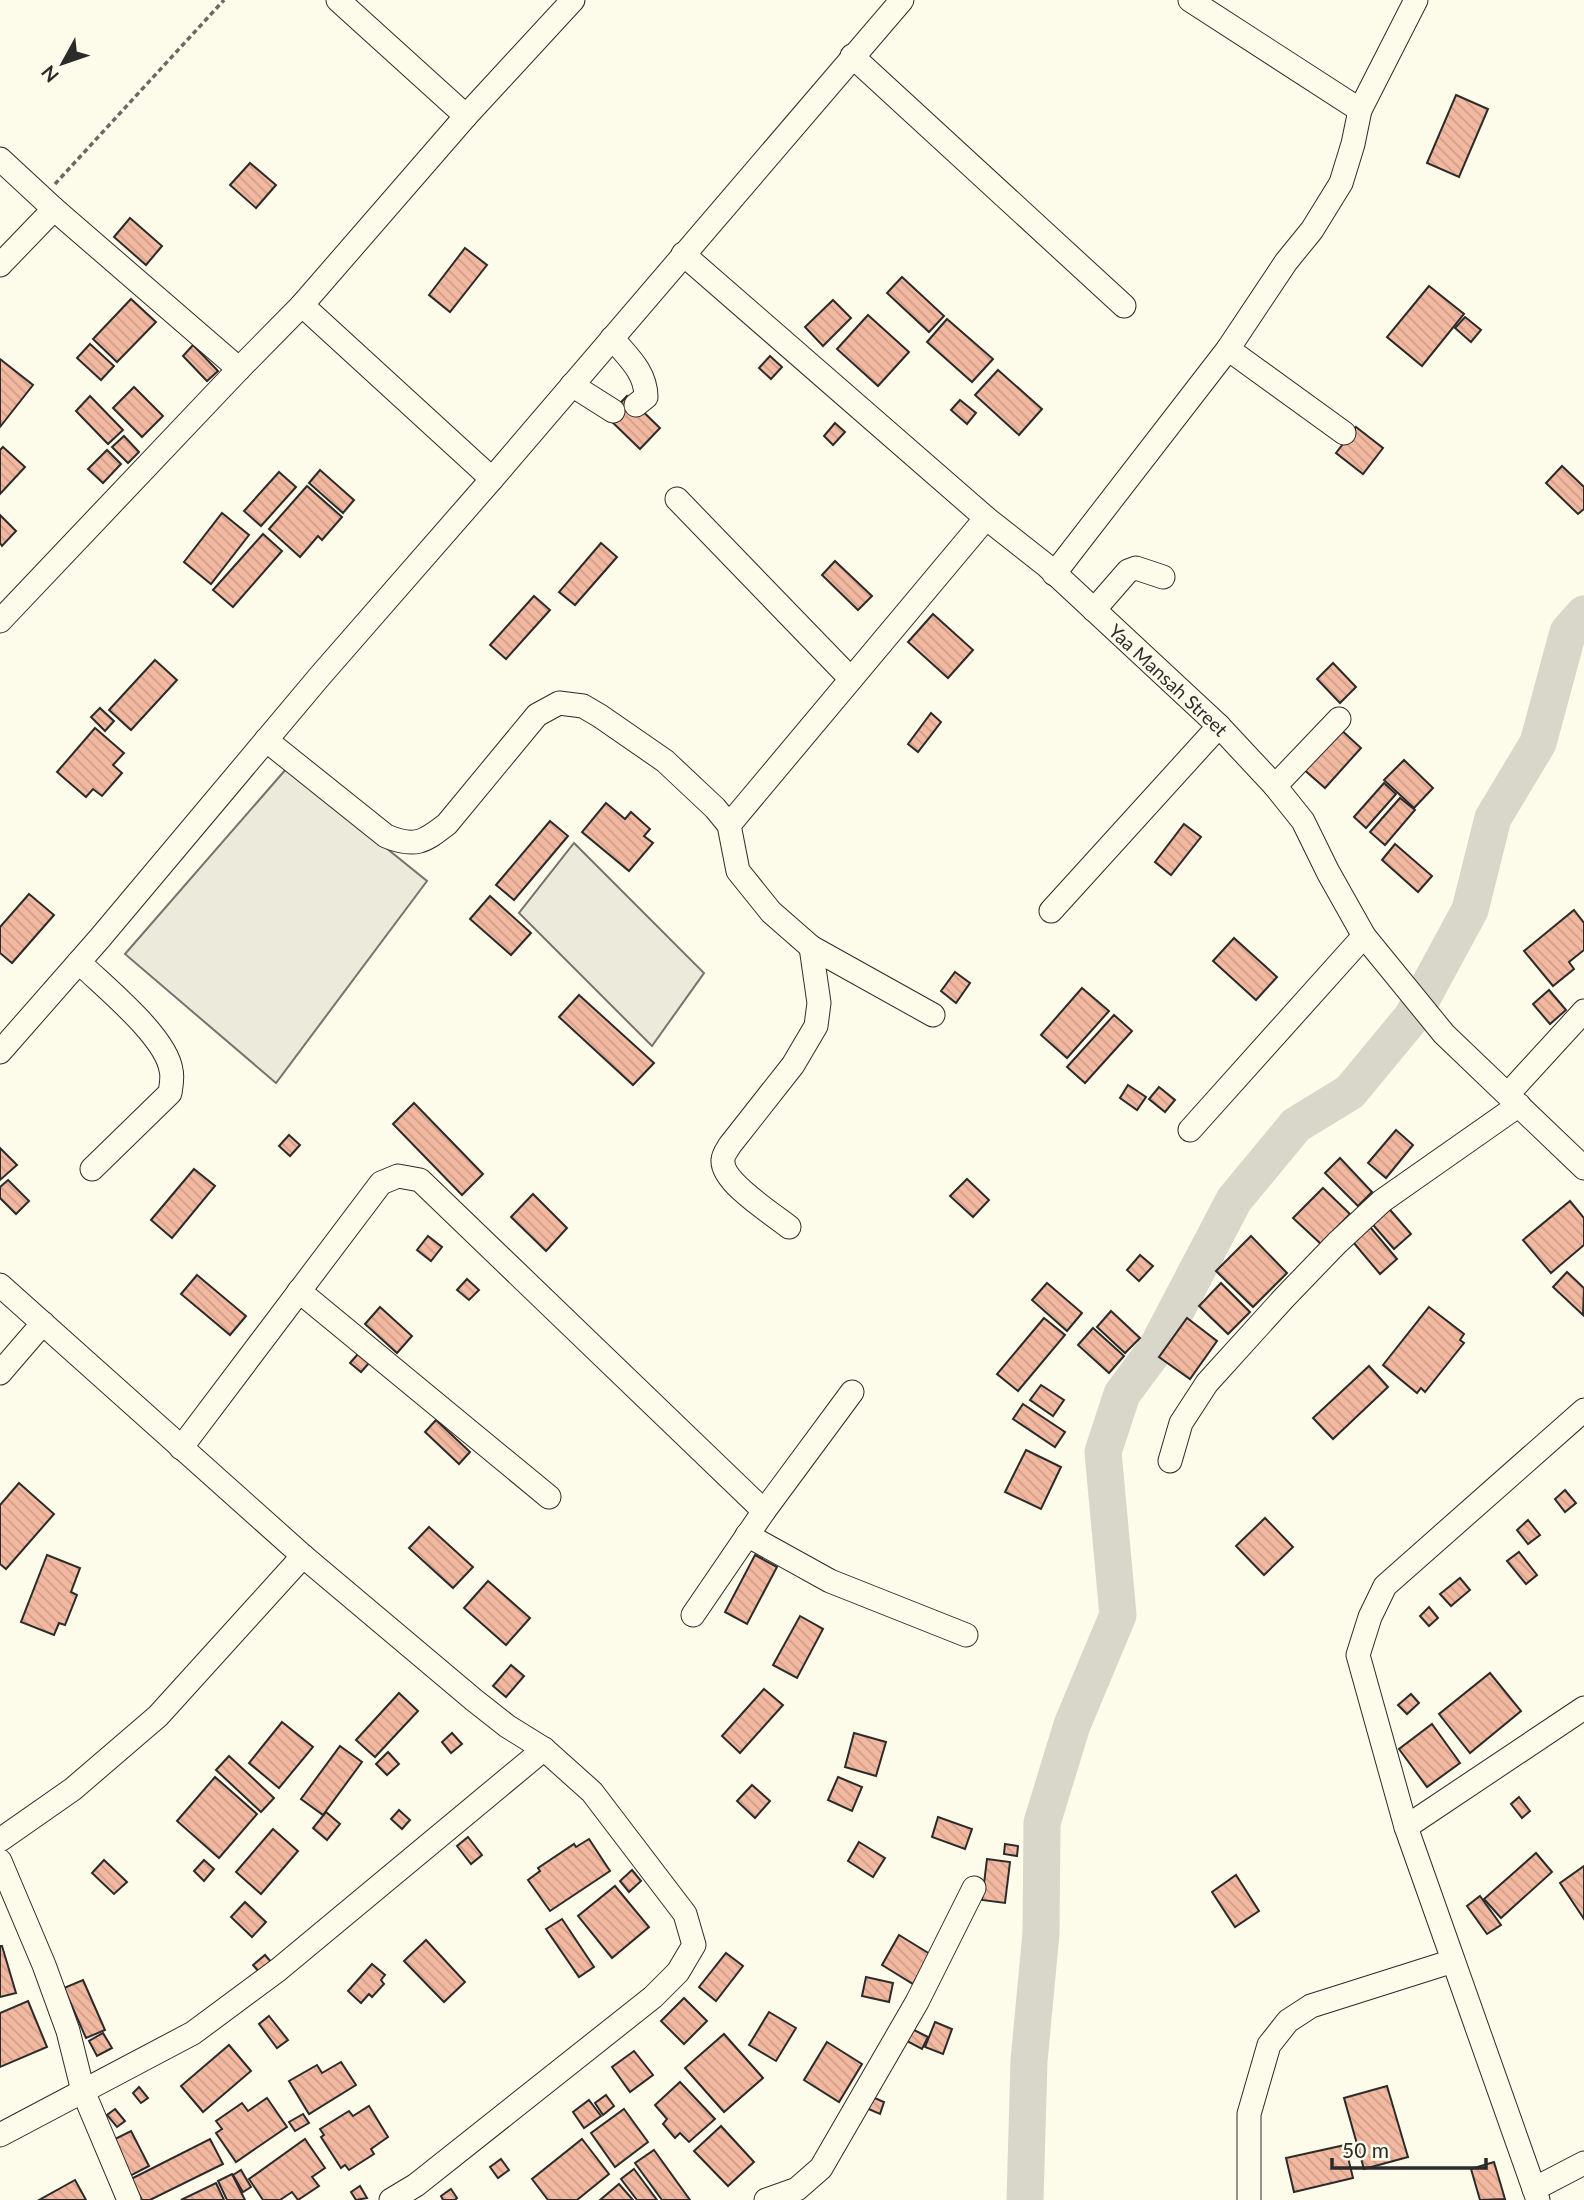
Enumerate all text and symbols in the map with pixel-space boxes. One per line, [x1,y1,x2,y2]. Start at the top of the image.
north arrow [28,28,98,98]
text: N [36,61,63,87]
street label: Yaa Mansah Street [1105,618,1233,740]
scale bar [1332,2126,1486,2170]
text: 50 m [1342,2137,1389,2162]

